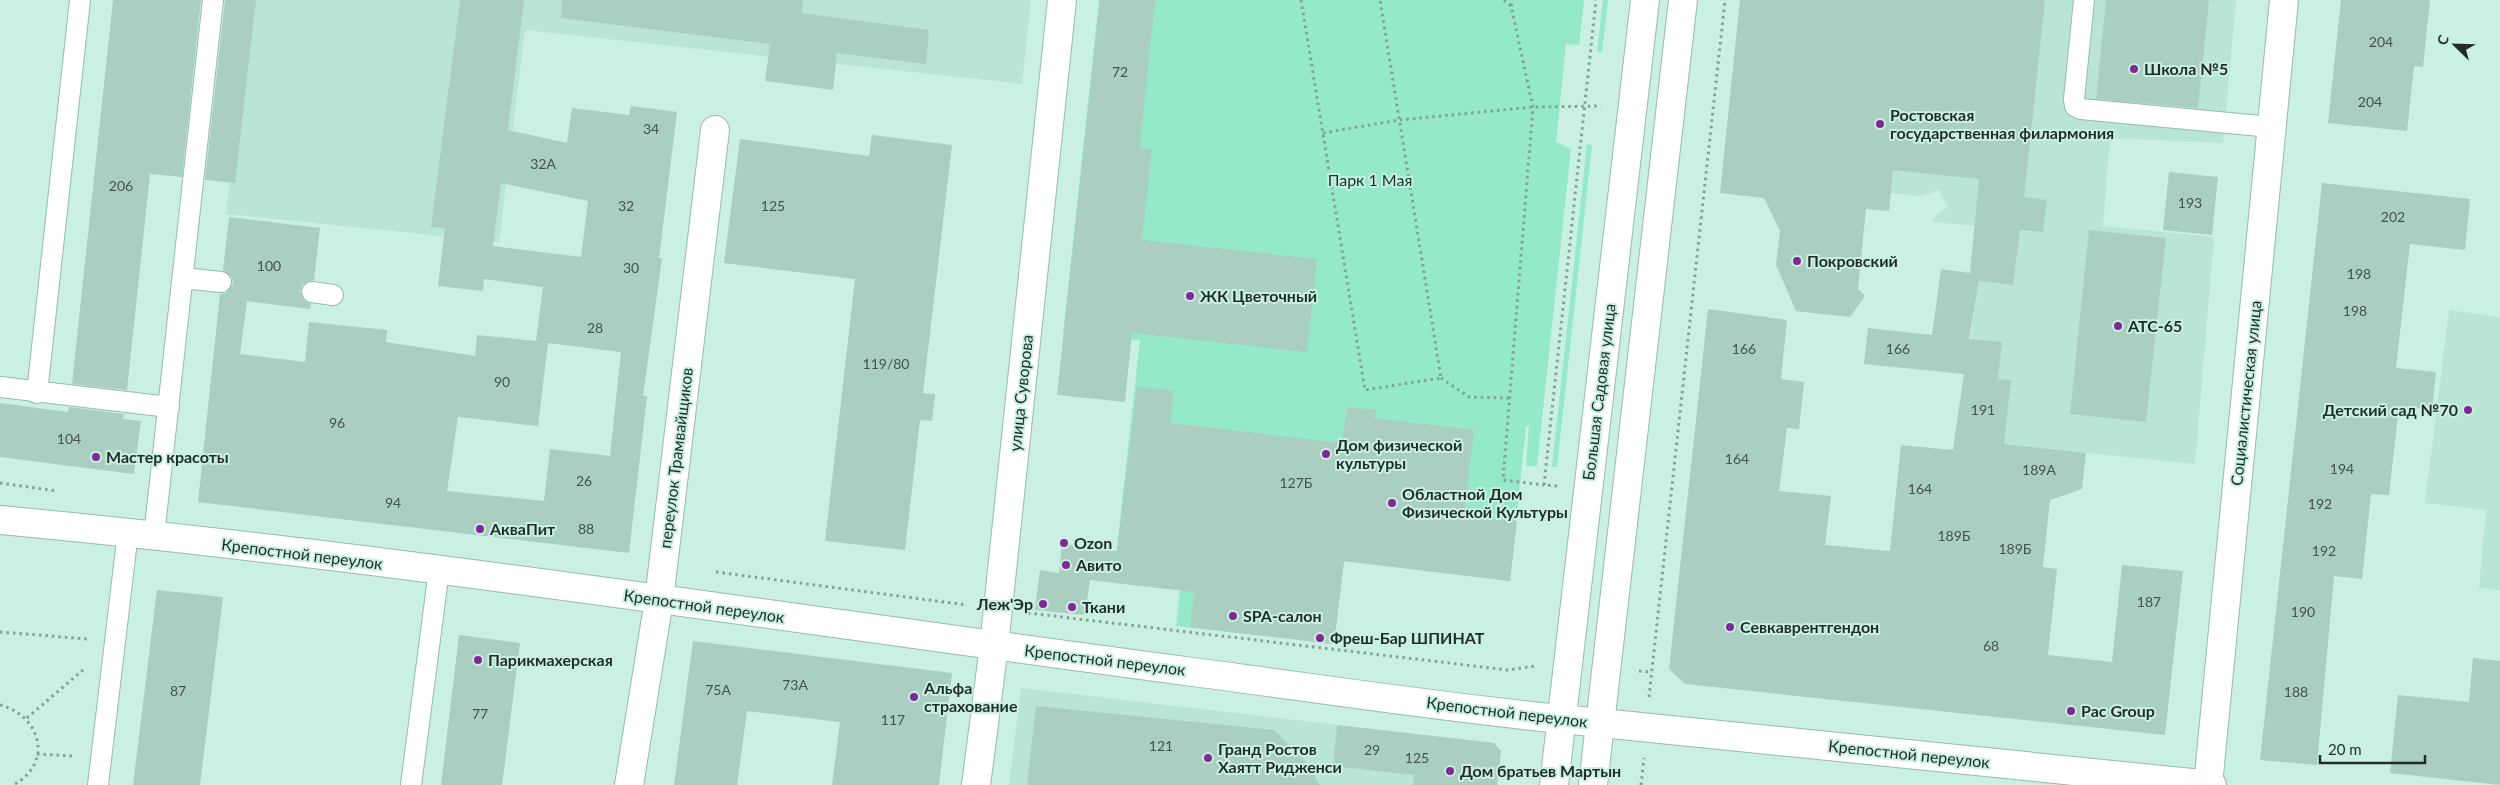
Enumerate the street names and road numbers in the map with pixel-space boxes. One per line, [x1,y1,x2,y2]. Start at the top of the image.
street label: Социалистическая улица [2226,299,2265,487]
street label: Большая Садовая улица [1578,302,1619,481]
street label: улица Суворова [1005,334,1036,452]
street label: переулок Трамвайщиков [655,366,696,549]
street label: Крепостной переулок [220,534,384,573]
street label: Крепостной переулок [622,585,786,626]
street label: Крепостной переулок [1023,640,1187,679]
street label: Крепостной переулок [1425,692,1589,731]
street label: Крепостной переулок [1827,736,1991,771]

